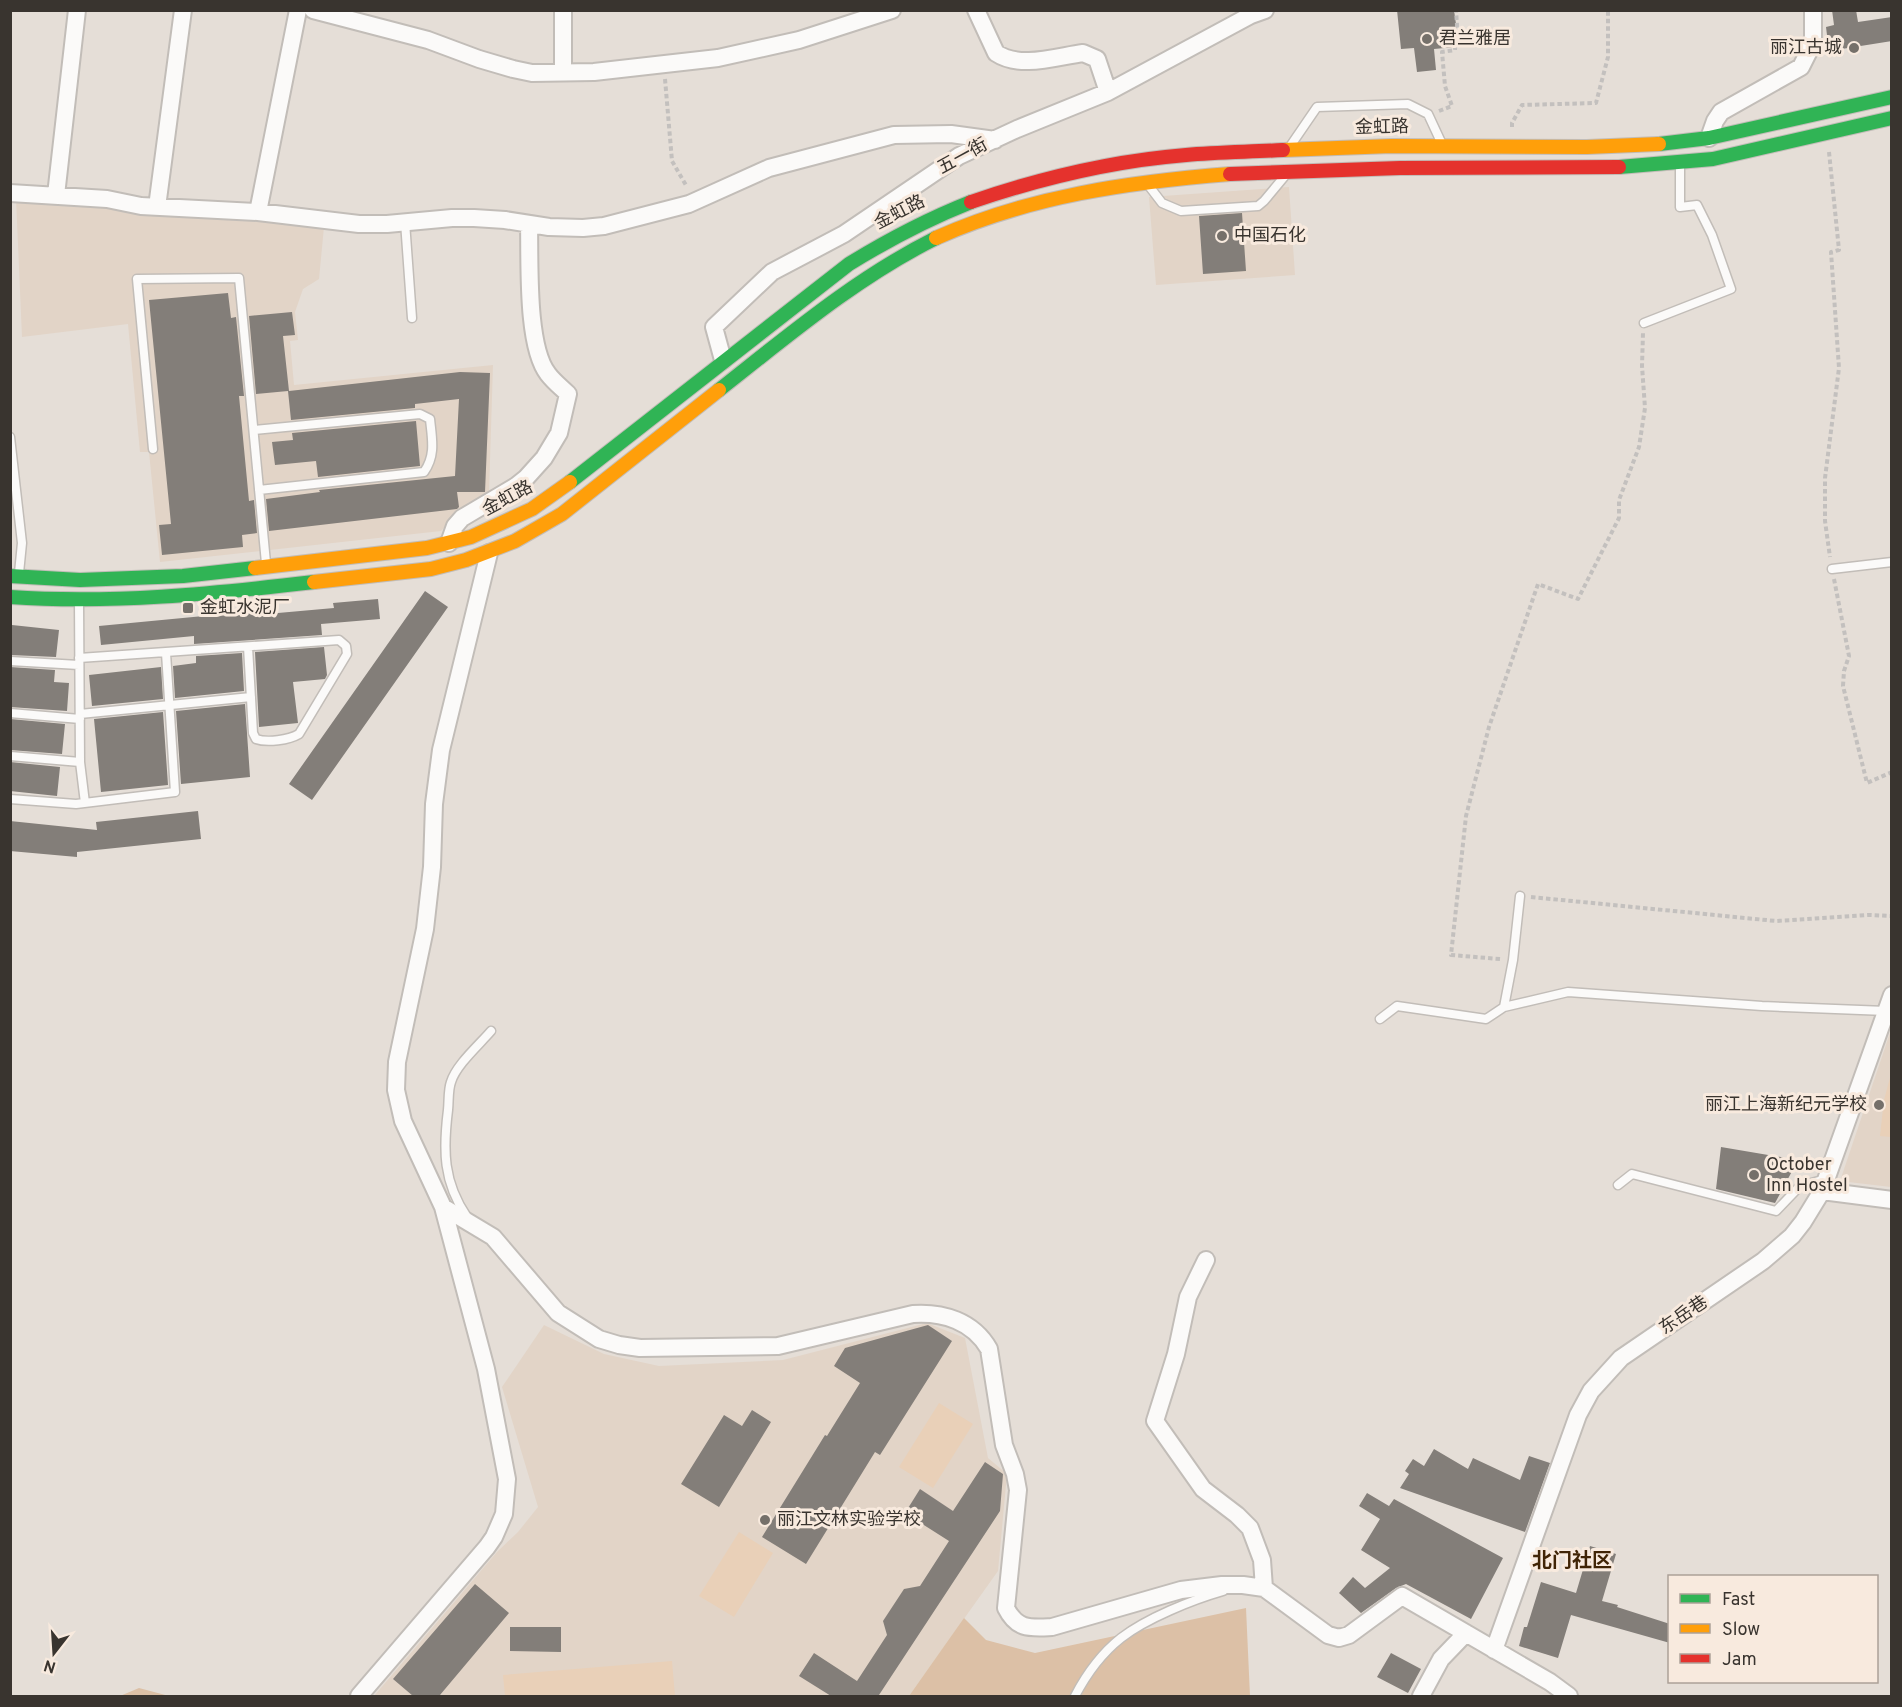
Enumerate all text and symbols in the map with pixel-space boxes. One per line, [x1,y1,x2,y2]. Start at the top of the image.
place label: 君兰雅居 [1439,28,1511,51]
marker: 君兰雅居 [1420,32,1434,46]
place label: 丽江古城 [1770,37,1842,60]
marker: 丽江古城 [1847,41,1861,55]
street label: 金虹路 [1355,116,1409,140]
street label: 五一街 [934,134,992,180]
street label: 金虹路 [871,190,929,236]
place label: 中国石化 [1234,225,1306,248]
marker: 中国石化 [1215,229,1229,243]
street label: 金虹路 [479,476,537,522]
place label: 金虹水泥厂 [200,597,290,620]
marker: 金虹水泥厂 [181,601,195,615]
place label: 丽江上海新纪元学校 [1705,1094,1867,1117]
marker: 丽江上海新纪元学校 [1872,1098,1886,1112]
place label: October Inn Hostel [1766,1154,1848,1198]
marker: October Inn Hostel [1747,1168,1761,1182]
street label: 东岳巷 [1655,1291,1713,1341]
place label: 丽江文林实验学校 [777,1509,921,1532]
marker: 丽江文林实验学校 [758,1513,772,1527]
district label: 北门社区 [1532,1549,1612,1575]
legend [1668,1575,1878,1683]
text: Fast [1722,1589,1755,1612]
text: Slow [1722,1619,1760,1642]
north arrow [24,1623,84,1683]
text: Jam [1722,1649,1757,1672]
text: N [42,1654,59,1677]

